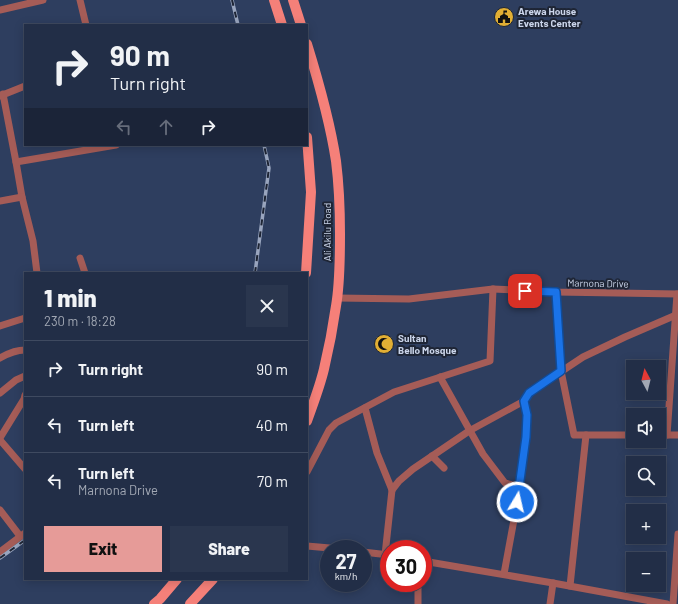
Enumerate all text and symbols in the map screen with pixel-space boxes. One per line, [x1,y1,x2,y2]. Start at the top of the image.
place label: Arewa House Events Center [518,5,581,29]
public building icon: Arewa House Events Center [493,6,515,28]
text: 90 m [110,38,170,72]
icon: right [44,40,96,92]
text: Turn right [110,72,186,94]
icon: left [113,116,135,138]
icon: ahead [155,116,177,138]
icon: right [197,116,219,138]
street label: Ali Akilu Road [321,203,333,261]
pin [508,274,542,308]
street label: Marnona Drive [567,276,629,290]
icon: arrive [514,280,536,302]
text: 1 min [44,283,97,312]
button: close [246,285,288,327]
text: 230 m · 18:28 [44,313,116,329]
place label: Sultan Bello Mosque [398,332,457,356]
mosque icon: Sultan Bello Mosque [373,333,395,355]
icon: right [44,358,66,380]
text: Turn right [78,360,143,378]
text: 90 m [256,360,288,378]
north arrow [626,360,666,400]
map controls [626,360,666,592]
button: sound [626,408,666,448]
icon: left [44,414,66,436]
text: Turn left [78,416,134,434]
text: 40 m [256,416,288,434]
button: search [626,456,666,496]
text: Turn left [78,464,134,482]
icon: left [44,470,66,492]
text: 70 m [257,472,288,490]
position arrow [496,481,538,523]
text: Marnona Drive [78,482,158,498]
button: + [626,504,666,544]
button: Exit [44,526,162,572]
button: Share [170,526,288,572]
speed limit sign: 30 [380,540,432,592]
text: 27 [335,549,357,573]
button: − [626,552,666,592]
text: km/h [335,570,357,582]

